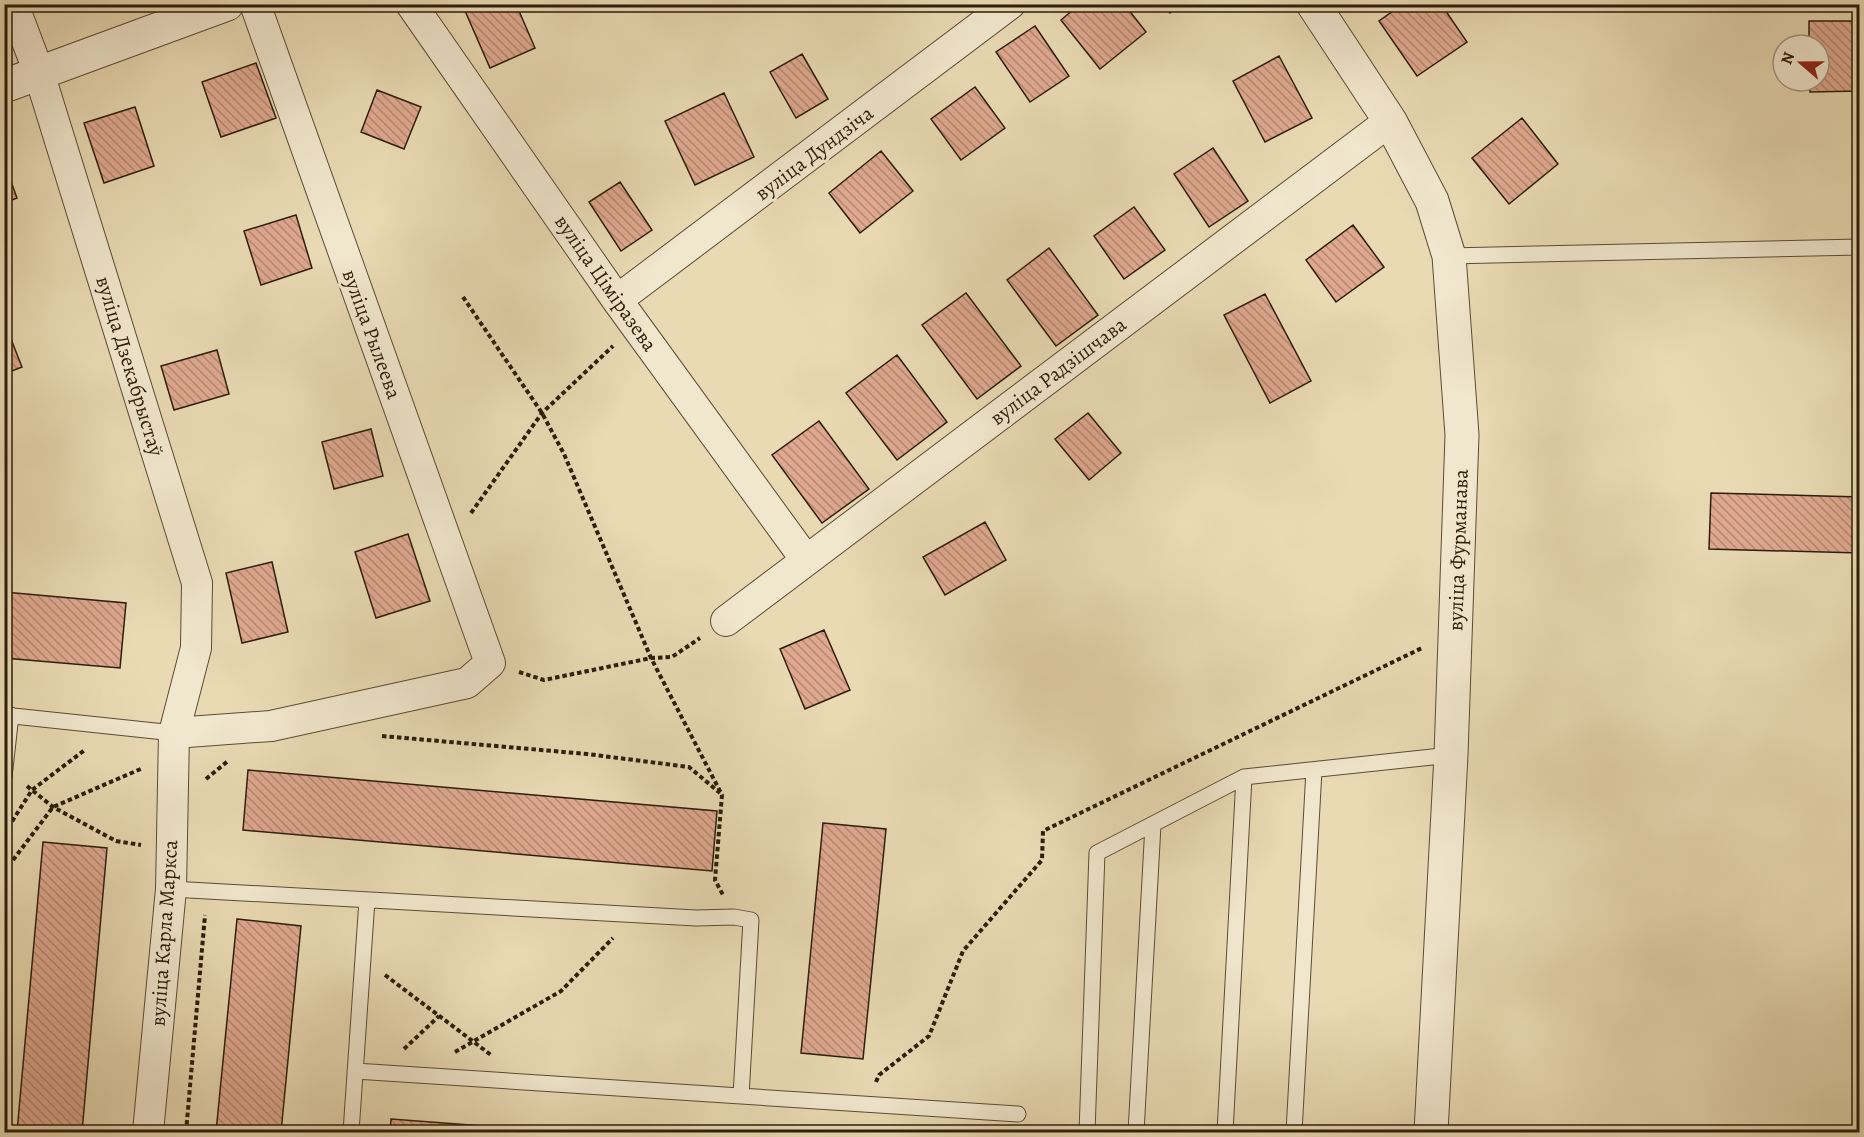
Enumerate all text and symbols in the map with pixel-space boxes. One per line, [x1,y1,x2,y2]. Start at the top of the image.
north arrow [1771,33,1831,93]
text: N [1776,49,1800,67]
street label: вуліца Дундзіча [749,99,879,207]
street label: вуліца Ціміразева [548,209,664,357]
street label: вуліца Рылеева [336,265,409,403]
street label: вуліца Дзекабрыстаў [89,273,171,460]
street label: вуліца Радзішчава [984,310,1132,432]
street label: вуліца Фурманава [1441,468,1475,631]
street label: вуліца Карла Маркса [144,838,185,1027]

